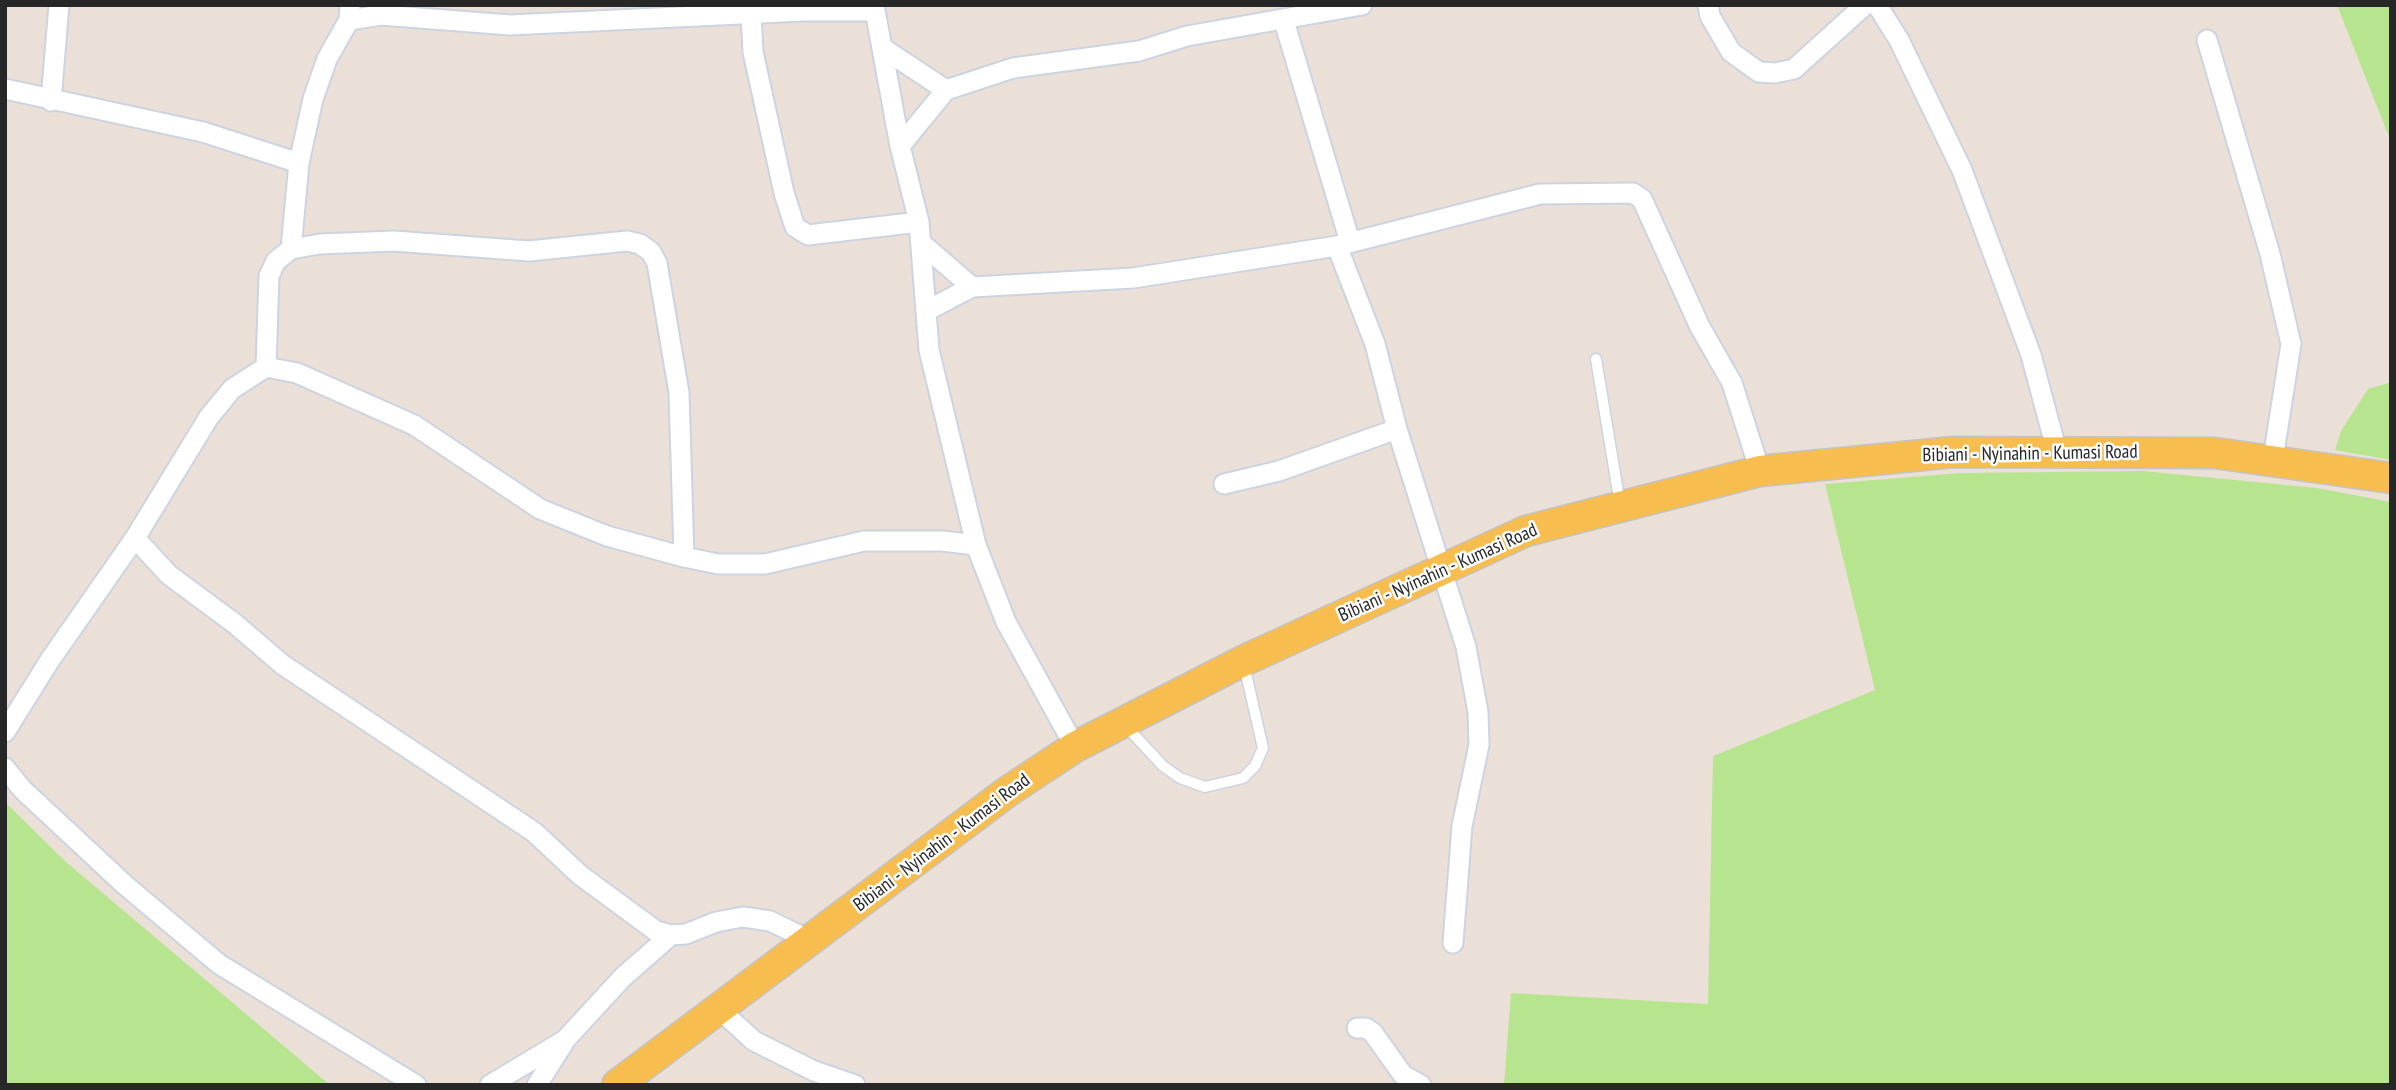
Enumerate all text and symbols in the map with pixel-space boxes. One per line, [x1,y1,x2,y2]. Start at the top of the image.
street label: Bibiani - Nyinahin - Kumasi Road [1922,441,2138,467]
street label: Bibiani - Nyinahin - Kumasi Road [1335,519,1541,627]
street label: Bibiani - Nyinahin - Kumasi Road [849,769,1035,917]

